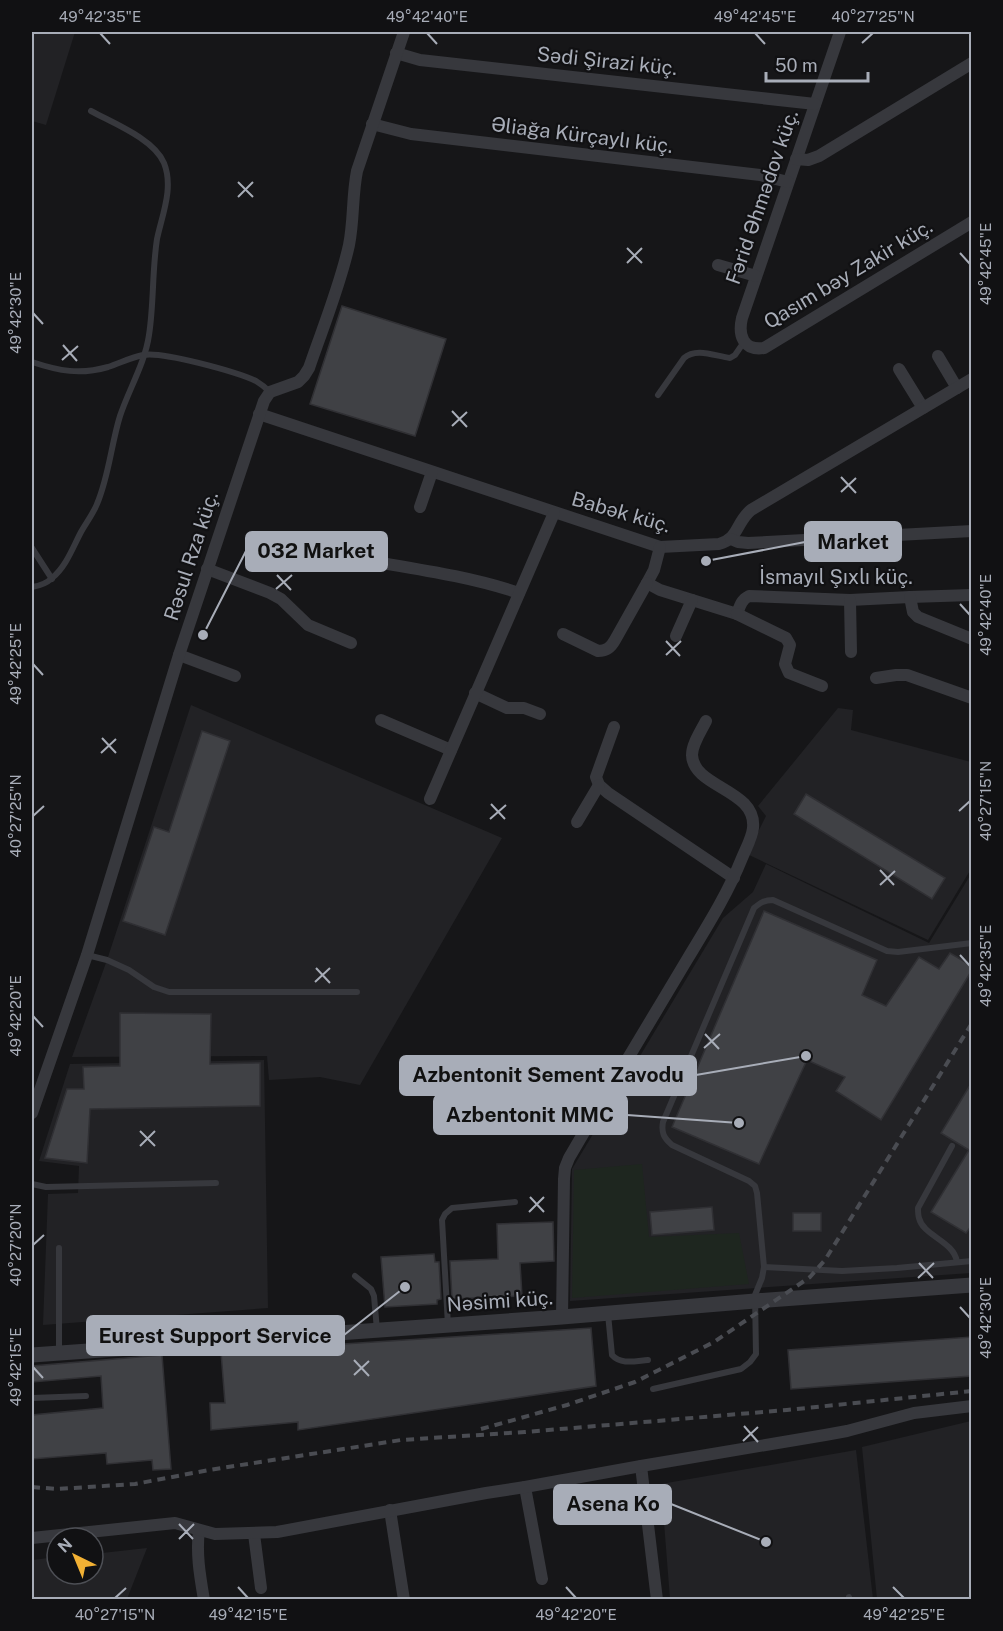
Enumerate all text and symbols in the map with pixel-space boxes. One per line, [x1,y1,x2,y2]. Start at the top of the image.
text: 49°42'35"E [59,8,141,25]
text: 49°42'40"E [386,8,468,25]
text: 49°42'45"E [714,8,796,25]
text: 40°27'25"N [831,8,915,25]
street label: Sədi Şirazi küç. [536,42,678,80]
scale bar [766,45,868,83]
text: 50 m [775,55,818,76]
street label: Fərid Əhmədov küç. [721,107,803,287]
street label: Əliağa Kürçaylı küç. [490,112,674,158]
street label: Qasım bəy Zakir küç. [759,214,937,334]
text: 49°42'45"E [977,223,994,305]
text: 49°42'30"E [7,272,24,354]
street label: Babək küç. [569,486,673,538]
street label: Rəsul Rza küç. [159,488,223,624]
callout: Market [805,522,901,561]
text: Market [817,529,889,554]
callout: 032 Market [246,532,387,571]
text: 032 Market [257,538,375,563]
street label: İsmayıl Şıxlı küç. [759,565,913,589]
text: 49°42'40"E [977,574,994,656]
text: 49°42'25"E [7,623,24,705]
text: 40°27'15"N [977,761,994,841]
text: 40°27'25"N [7,774,24,858]
text: 49°42'35"E [977,925,994,1007]
text: 49°42'20"E [7,975,24,1057]
callout: Azbentonit Sement Zavodu [400,1056,696,1095]
text: Azbentonit Sement Zavodu [412,1062,684,1087]
callout: Azbentonit MMC [434,1095,627,1134]
text: Azbentonit MMC [446,1102,614,1127]
text: 40°27'20"N [7,1203,24,1287]
text: 49°42'30"E [977,1277,994,1359]
street label: Nəsimi küç. [446,1285,554,1317]
callout: Eurest Support Service [87,1316,344,1355]
text: Eurest Support Service [98,1323,332,1348]
text: 49°42'15"E [7,1327,24,1407]
callout: Asena Ko [554,1485,671,1524]
text: Asena Ko [566,1491,660,1516]
north arrow [45,1526,105,1586]
text: N [54,1534,76,1557]
text: 40°27'15"N [75,1606,155,1623]
text: 49°42'15"E [208,1606,288,1623]
text: 49°42'20"E [535,1606,617,1623]
text: 49°42'25"E [863,1606,945,1623]

